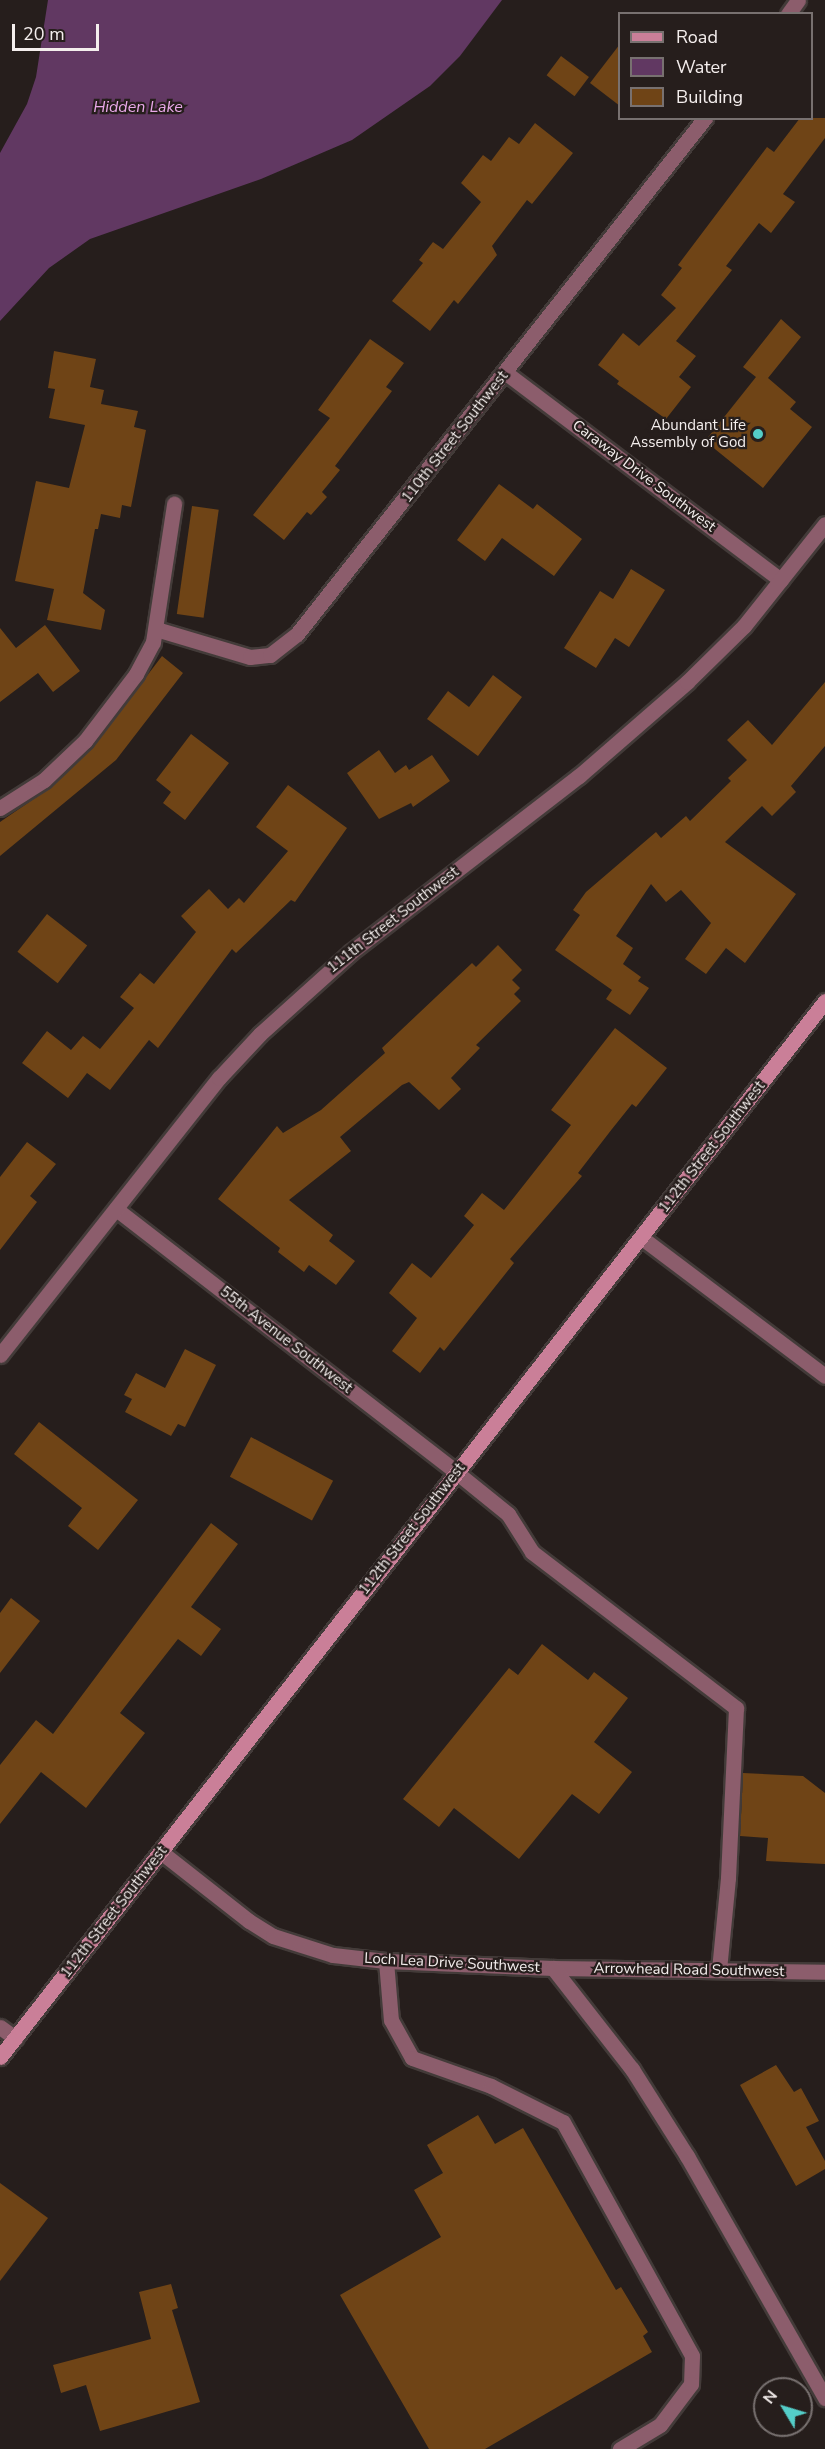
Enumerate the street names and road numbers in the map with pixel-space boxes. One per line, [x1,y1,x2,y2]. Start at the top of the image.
street label: 110th Street Southwest [398,368,512,506]
street label: Caraway Drive Southwest [569,416,719,536]
street label: 111th Street Southwest [324,863,462,977]
street label: 112th Street Southwest [655,1078,769,1216]
street label: 55th Avenue Southwest [216,1283,356,1397]
street label: 112th Street Southwest [355,1460,469,1598]
street label: 112th Street Southwest [57,1843,171,1981]
street label: Loch Lea Drive Southwest [364,1949,540,1977]
street label: Arrowhead Road Southwest [593,1959,785,1981]

